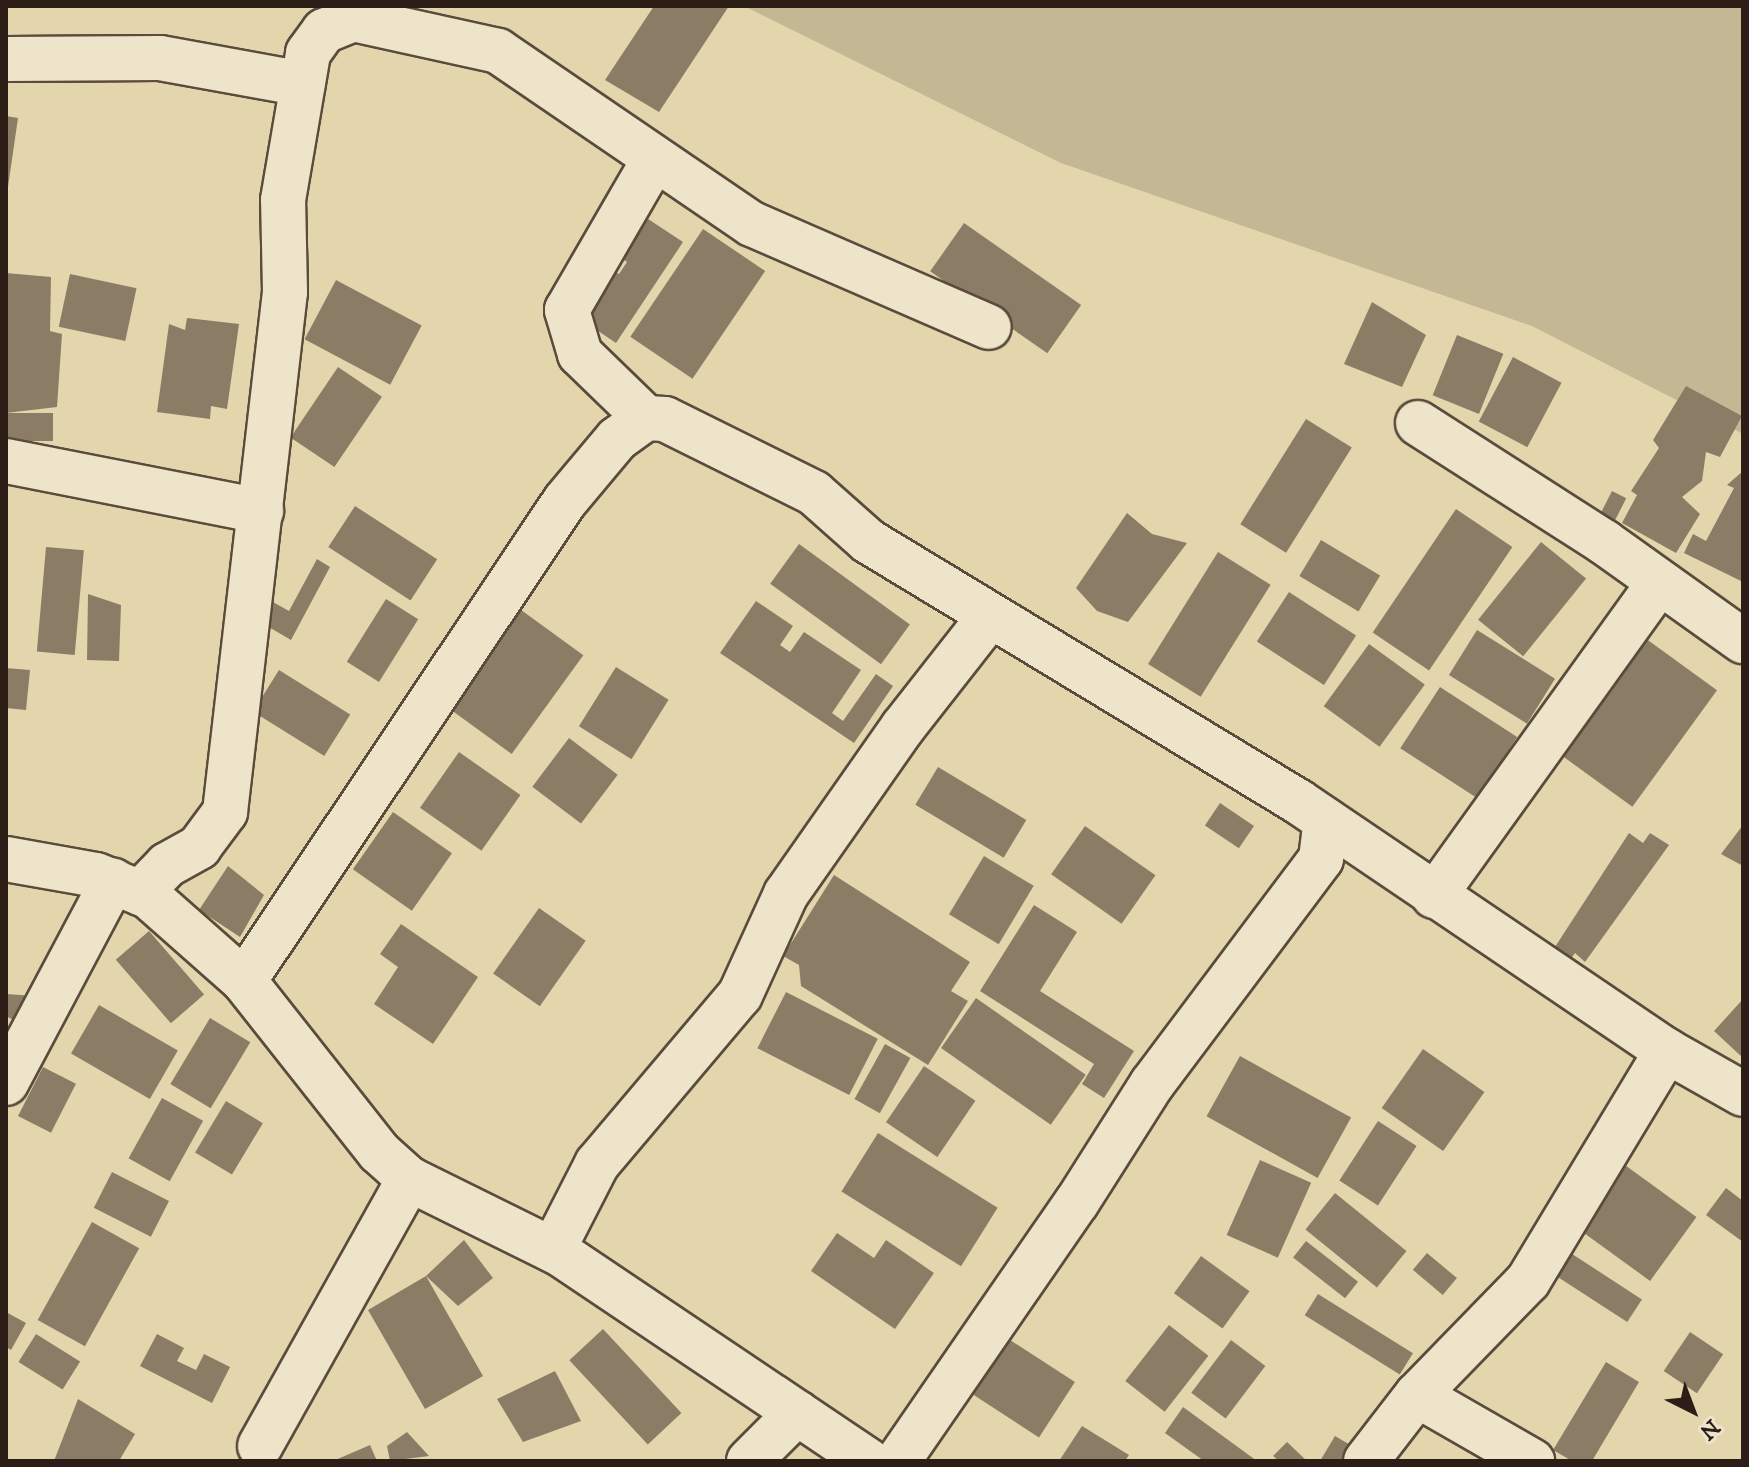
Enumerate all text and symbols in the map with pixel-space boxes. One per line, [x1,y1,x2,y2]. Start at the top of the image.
north arrow [1653,1371,1733,1451]
text: N [1694,1413,1725,1445]

